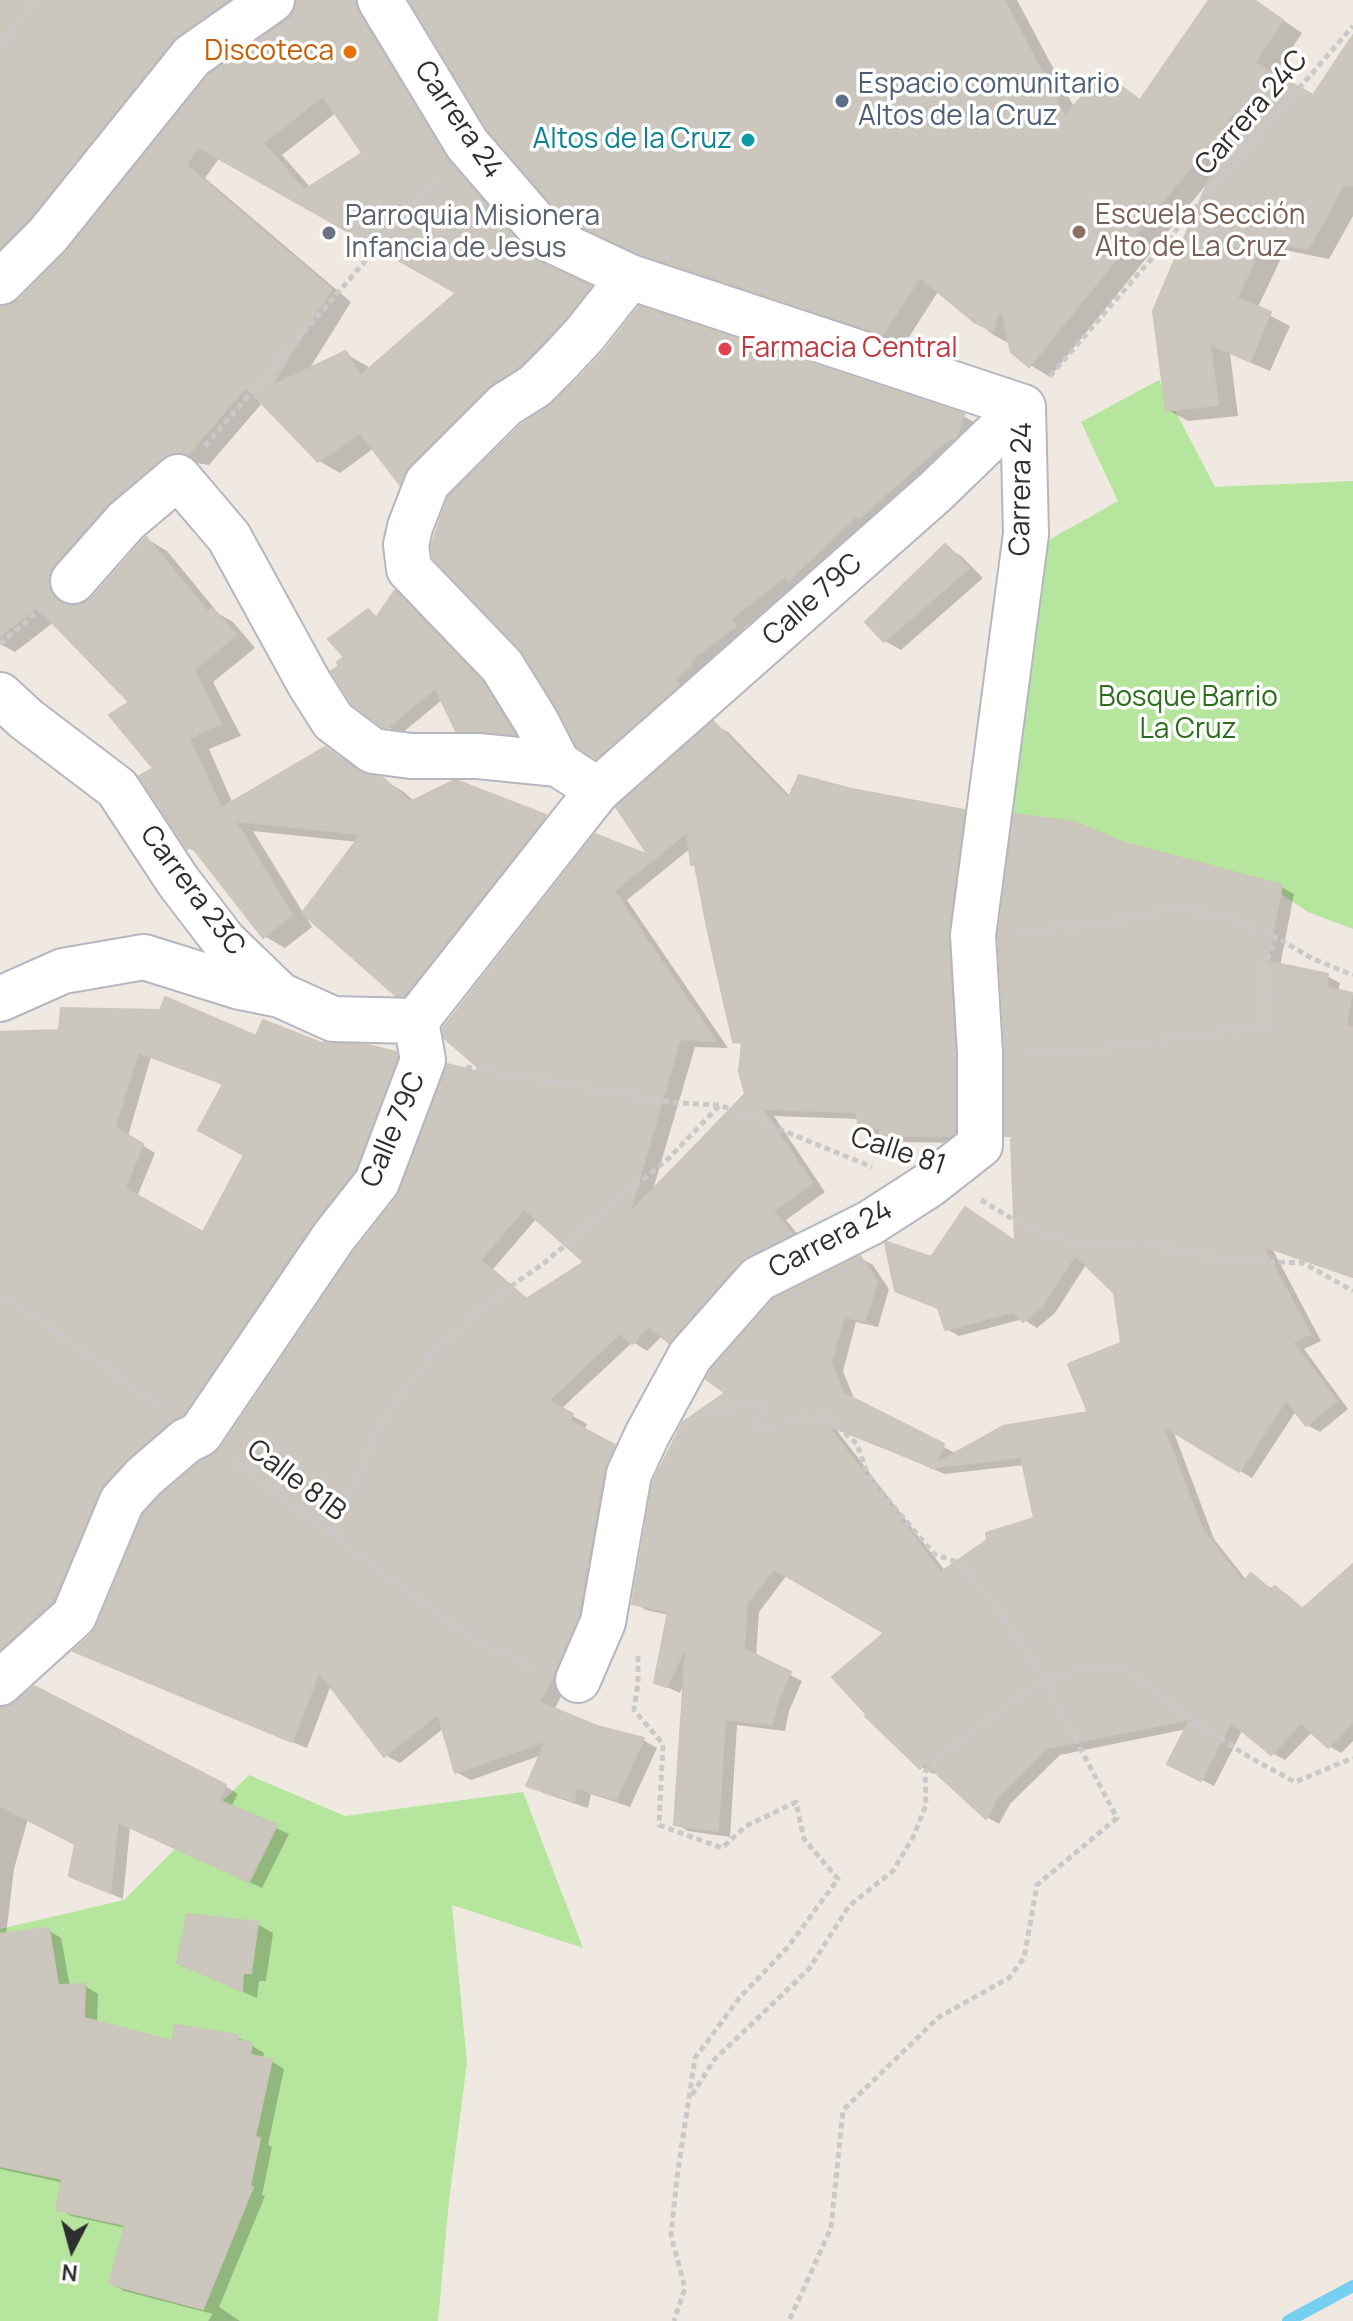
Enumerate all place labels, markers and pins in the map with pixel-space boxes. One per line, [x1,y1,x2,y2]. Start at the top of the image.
place label: Discoteca [204,35,334,69]
marker: Discoteca [341,43,359,61]
place label: Espacio comunitario Altos de la Cruz [858,68,1120,134]
marker: Espacio comunitario Altos de la Cruz [833,92,851,110]
place label: Altos de la Cruz [533,123,732,157]
marker: Altos de la Cruz [739,131,757,149]
place label: Escuela Sección Alto de La Cruz [1095,199,1305,265]
place label: Parroquia Misionera Infancia de Jesus [345,200,600,266]
marker: Escuela Sección Alto de La Cruz [1070,223,1088,241]
marker: Parroquia Misionera Infancia de Jesus [320,224,338,242]
place label: Farmacia Central [741,332,958,366]
marker: Farmacia Central [716,340,734,358]

